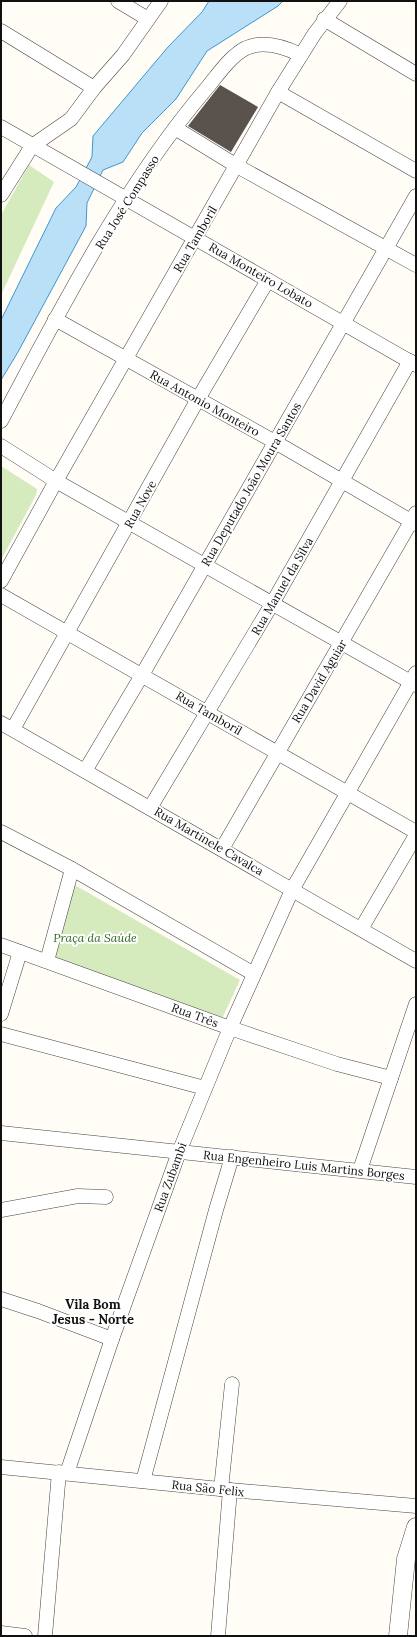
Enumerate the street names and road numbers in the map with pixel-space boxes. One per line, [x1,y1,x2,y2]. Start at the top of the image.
street label: Rua José Compasso [92,152,162,252]
street label: Rua Tamboril [170,203,220,275]
street label: Rua Monteiro Lobato [206,239,316,311]
street label: Rua Antonio Monteiro [148,367,262,439]
street label: Rua Deputado João Moura Santos [198,399,304,569]
street label: Rua Nove [121,477,160,531]
street label: Rua Manuel da Silva [248,534,316,638]
street label: Rua David Aguiar [288,636,350,726]
street label: Rua Tamboril [173,688,245,738]
street label: Rua Martinele Cavalca [152,804,266,878]
street label: Rua Três [170,1000,221,1031]
street label: Rua Zubambi [151,1140,189,1214]
street label: Rua Engenheiro Luis Martins Borges [203,1147,406,1183]
street label: Rua São Felix [171,1477,246,1499]

